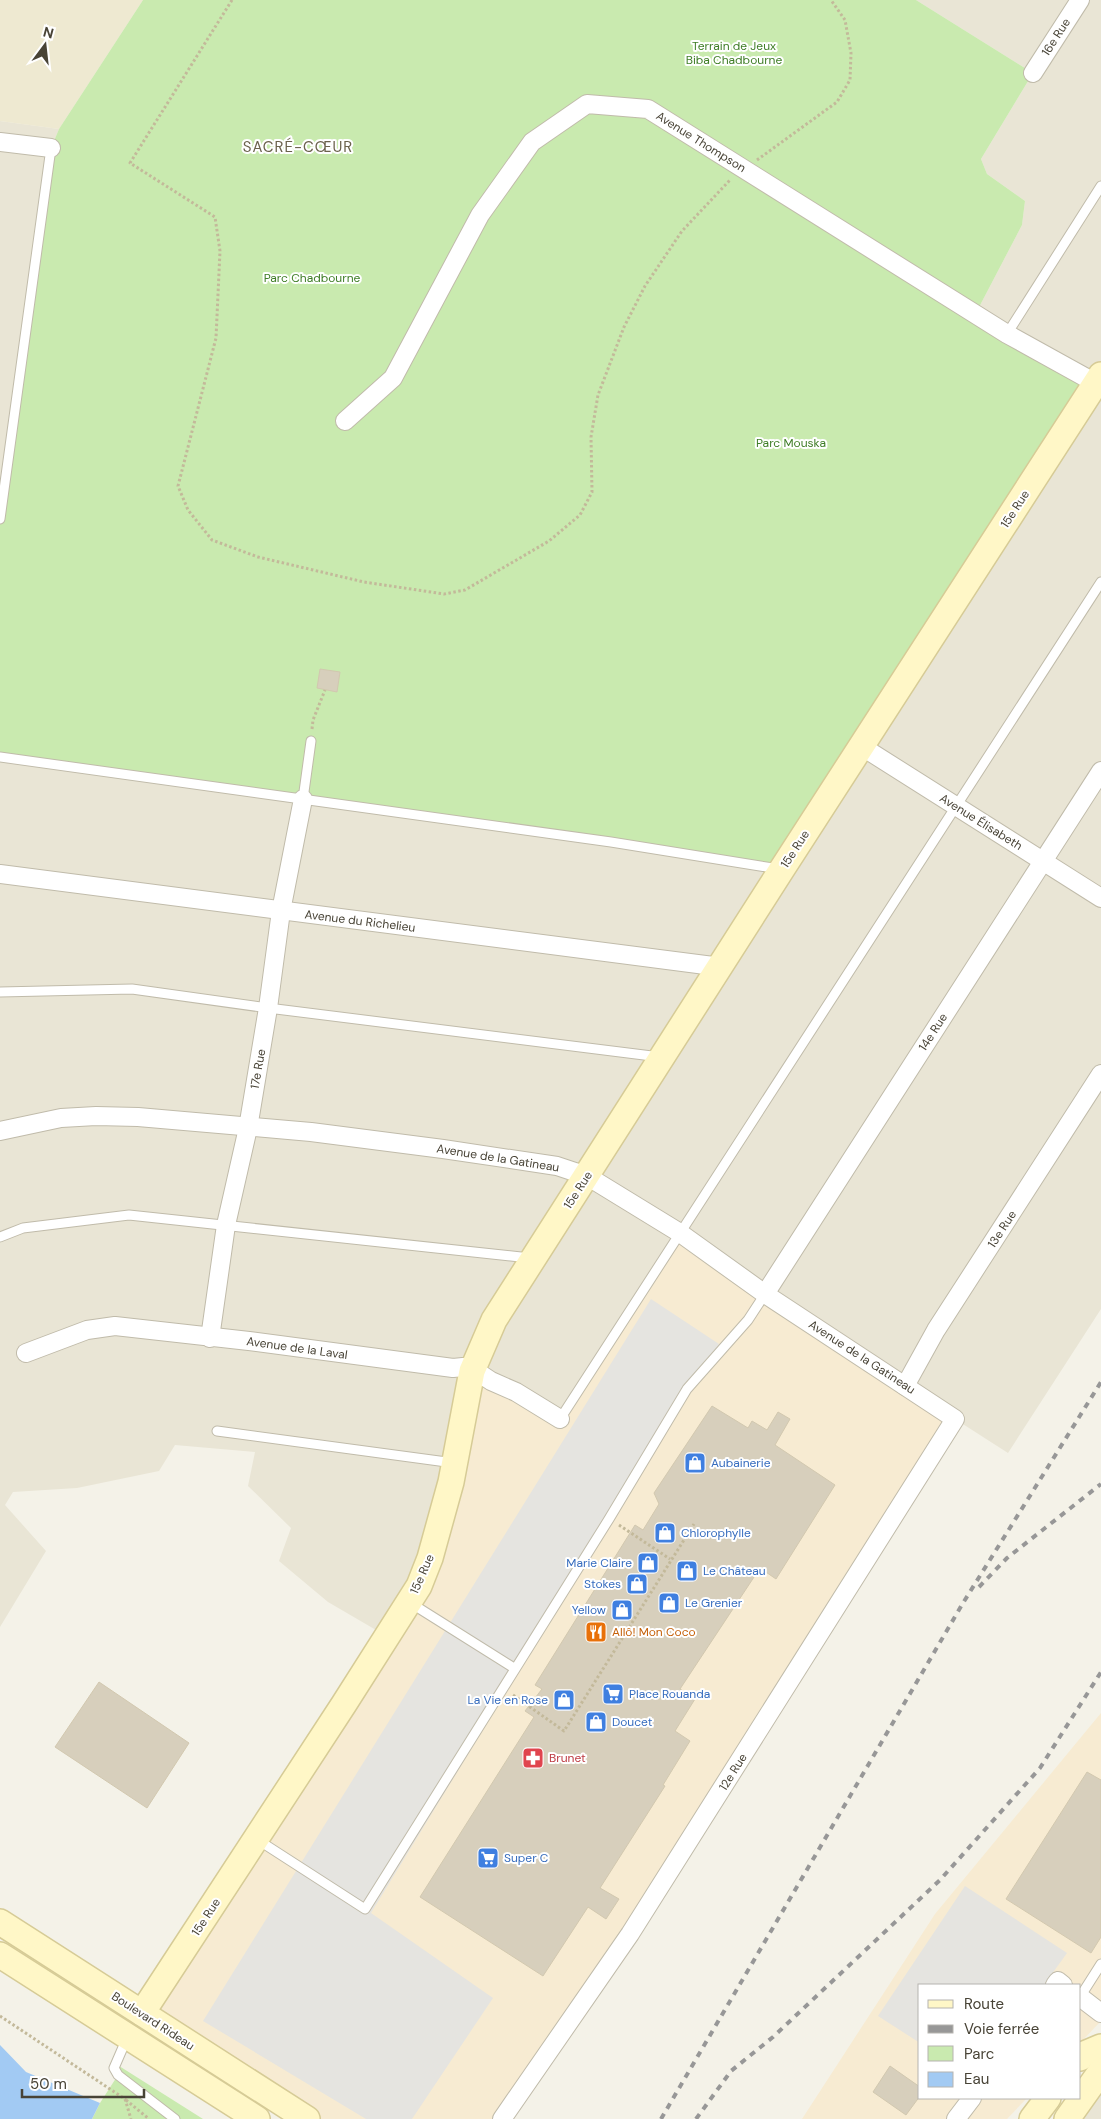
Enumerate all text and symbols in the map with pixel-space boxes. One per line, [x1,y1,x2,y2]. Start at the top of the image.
street label: 16e Rue [1038,15,1074,59]
north arrow [20,20,70,70]
text: N [41,22,56,42]
park label: Terrain de Jeux Biba Chadbourne [686,38,782,68]
street label: Avenue Thompson [653,108,749,176]
district label: SACRÉ-CŒUR [243,137,353,157]
park label: Parc Chadbourne [264,270,361,286]
park label: Parc Mouska [756,435,826,451]
street label: 15e Rue [997,487,1033,531]
street label: Avenue Élisabeth [937,790,1025,854]
street label: 15e Rue [777,827,813,871]
street label: Avenue du Richelieu [304,906,416,936]
street label: 14e Rue [915,1010,951,1054]
street label: 17e Rue [247,1048,269,1090]
street label: Avenue de la Gatineau [435,1140,561,1176]
street label: 15e Rue [560,1168,596,1212]
street label: 13e Rue [984,1207,1020,1251]
street label: Avenue de la Gatineau [806,1317,918,1398]
street label: Avenue de la Laval [246,1333,348,1363]
shop icon: Aubainerie [683,1451,707,1475]
place label: Aubainerie [711,1455,771,1471]
shop icon: Chlorophylle [653,1521,677,1545]
place label: Chlorophylle [681,1525,751,1541]
street label: 15e Rue [406,1551,438,1596]
shop icon: Marie Claire [636,1551,660,1575]
place label: Marie Claire [566,1555,632,1571]
shop icon: Le Château [675,1559,699,1583]
place label: Le Château [703,1563,766,1579]
shop icon: Stokes [625,1572,649,1596]
place label: Stokes [584,1576,621,1592]
shop icon: Le Grenier [657,1591,681,1615]
place label: Le Grenier [685,1595,743,1611]
shop icon: Yellow [610,1598,634,1622]
place label: Yellow [572,1602,606,1618]
restaurant icon: Allô! Mon Coco [584,1620,608,1644]
place label: Allô! Mon Coco [612,1624,696,1640]
supermarket icon: Place Rouanda [601,1682,625,1706]
place label: Place Rouanda [629,1686,710,1702]
shop icon: La Vie en Rose [552,1688,576,1712]
place label: La Vie en Rose [467,1692,548,1708]
shop icon: Doucet [584,1710,608,1734]
place label: Doucet [612,1714,653,1730]
pharmacy icon: Brunet [521,1746,545,1770]
place label: Brunet [549,1750,586,1766]
street label: 12e Rue [715,1750,751,1794]
supermarket icon: Super C [476,1846,500,1870]
place label: Super C [504,1850,549,1866]
street label: 15e Rue [188,1895,224,1939]
legend [918,1984,1081,2099]
street label: Boulevard Rideau [109,1988,198,2054]
text: Route [964,1994,1004,2014]
text: Voie ferrée [964,2019,1039,2039]
text: Parc [964,2044,994,2064]
scale bar [22,2066,145,2098]
text: Eau [964,2069,989,2089]
text: 50 m [30,2074,67,2094]

